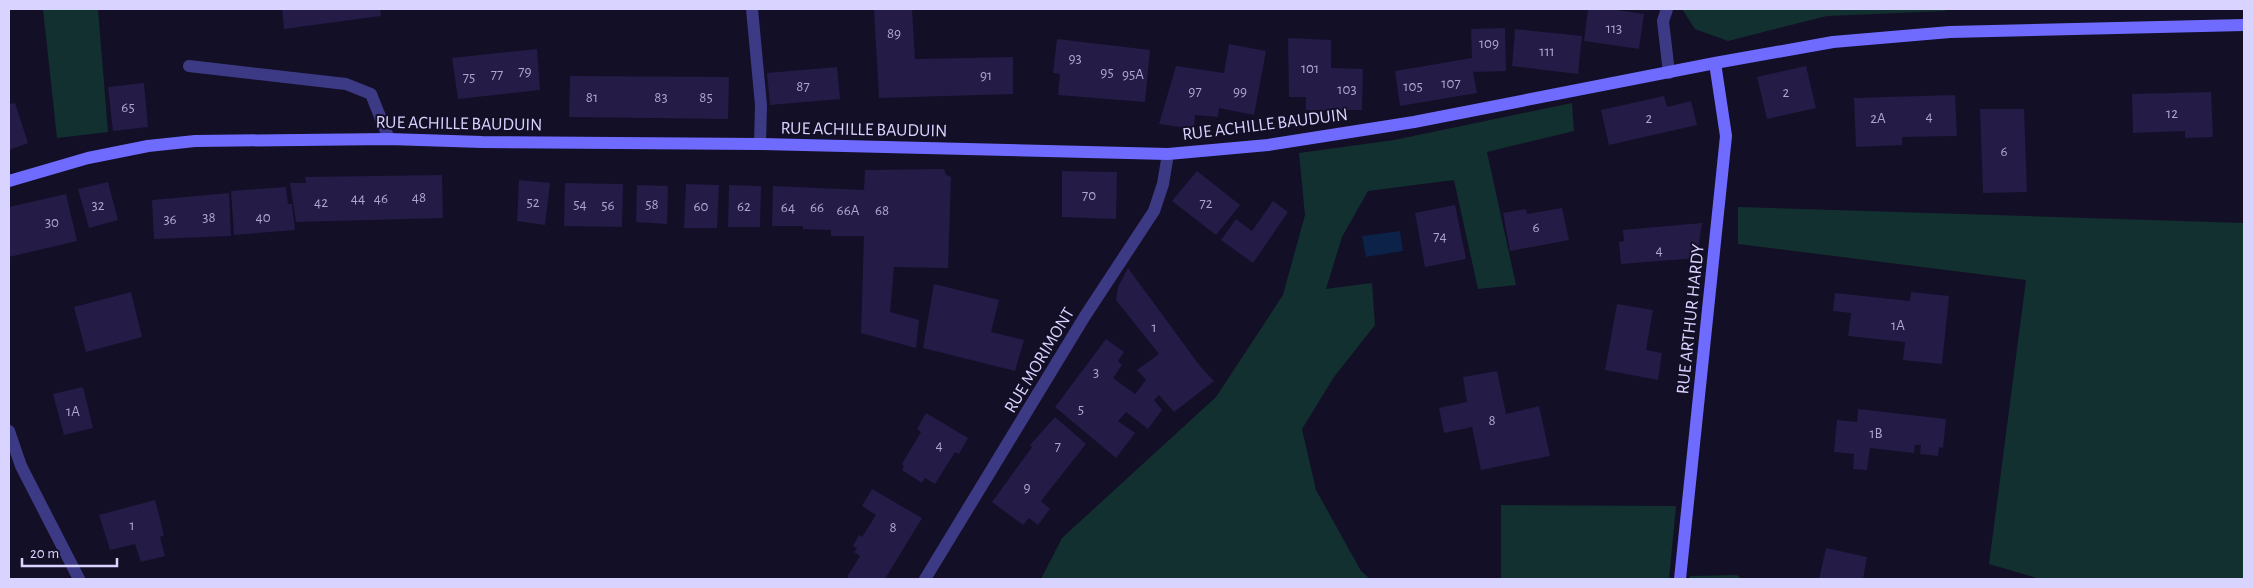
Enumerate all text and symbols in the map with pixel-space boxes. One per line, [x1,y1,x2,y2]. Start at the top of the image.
house number: 113 [1606,21,1622,36]
house number: 89 [887,26,901,41]
house number: 109 [1479,36,1499,51]
house number: 111 [1539,44,1555,59]
house number: 93 [1068,51,1082,66]
house number: 101 [1301,61,1319,76]
house number: 79 [518,64,532,79]
house number: 95 [1100,65,1114,80]
house number: 77 [491,67,503,82]
house number: 95A [1122,67,1144,82]
house number: 91 [980,68,992,83]
house number: 75 [463,70,475,85]
house number: 107 [1441,76,1461,91]
house number: 87 [796,79,810,94]
house number: 105 [1403,79,1423,94]
house number: 103 [1337,82,1357,97]
house number: 97 [1188,84,1202,99]
house number: 99 [1233,84,1247,99]
house number: 2 [1783,85,1790,100]
house number: 81 [586,90,598,105]
house number: 83 [654,90,668,105]
house number: 85 [699,90,713,105]
house number: 65 [121,100,135,115]
street label: RUE ACHILLE BAUDUIN [1181,106,1349,144]
house number: 12 [2166,106,2178,121]
house number: 4 [1925,109,1933,124]
house number: 2 [1646,111,1653,126]
house number: 2A [1870,111,1886,126]
street label: RUE ACHILLE BAUDUIN [375,114,543,134]
street label: RUE ACHILLE BAUDUIN [780,120,948,140]
house number: 6 [2000,144,2008,159]
house number: 70 [1082,188,1096,203]
house number: 48 [412,190,426,205]
house number: 44 [351,191,365,206]
house number: 46 [374,191,388,206]
house number: 42 [314,195,328,210]
house number: 52 [526,195,540,210]
house number: 72 [1199,196,1213,211]
house number: 54 [573,197,587,212]
house number: 58 [645,197,659,212]
house number: 32 [91,198,105,213]
house number: 56 [601,198,615,213]
house number: 60 [694,199,709,214]
house number: 62 [737,199,751,214]
house number: 64 [781,200,795,215]
house number: 66 [810,200,824,215]
house number: 66A [837,203,860,218]
house number: 68 [875,203,889,218]
house number: 38 [202,210,216,225]
house number: 40 [255,210,271,225]
house number: 36 [163,212,177,227]
house number: 30 [45,215,59,230]
house number: 6 [1532,220,1540,235]
house number: 74 [1433,229,1447,244]
house number: 4 [1655,243,1663,258]
street label: RUE ARTHUR HARDY [1674,243,1708,395]
street label: RUE MORIMONT [1001,305,1078,416]
house number: 1A [1891,318,1905,333]
house number: 1 [1151,320,1157,335]
house number: 3 [1093,365,1099,380]
house number: 5 [1078,402,1084,417]
house number: 1A [66,404,80,419]
house number: 8 [1488,413,1496,428]
house number: 1B [1869,426,1883,441]
house number: 4 [935,438,943,453]
house number: 7 [1055,439,1061,454]
house number: 9 [1023,480,1031,495]
house number: 1 [129,518,135,533]
house number: 8 [889,520,897,535]
scale bar [22,536,118,568]
text: 20 m [30,546,59,561]

